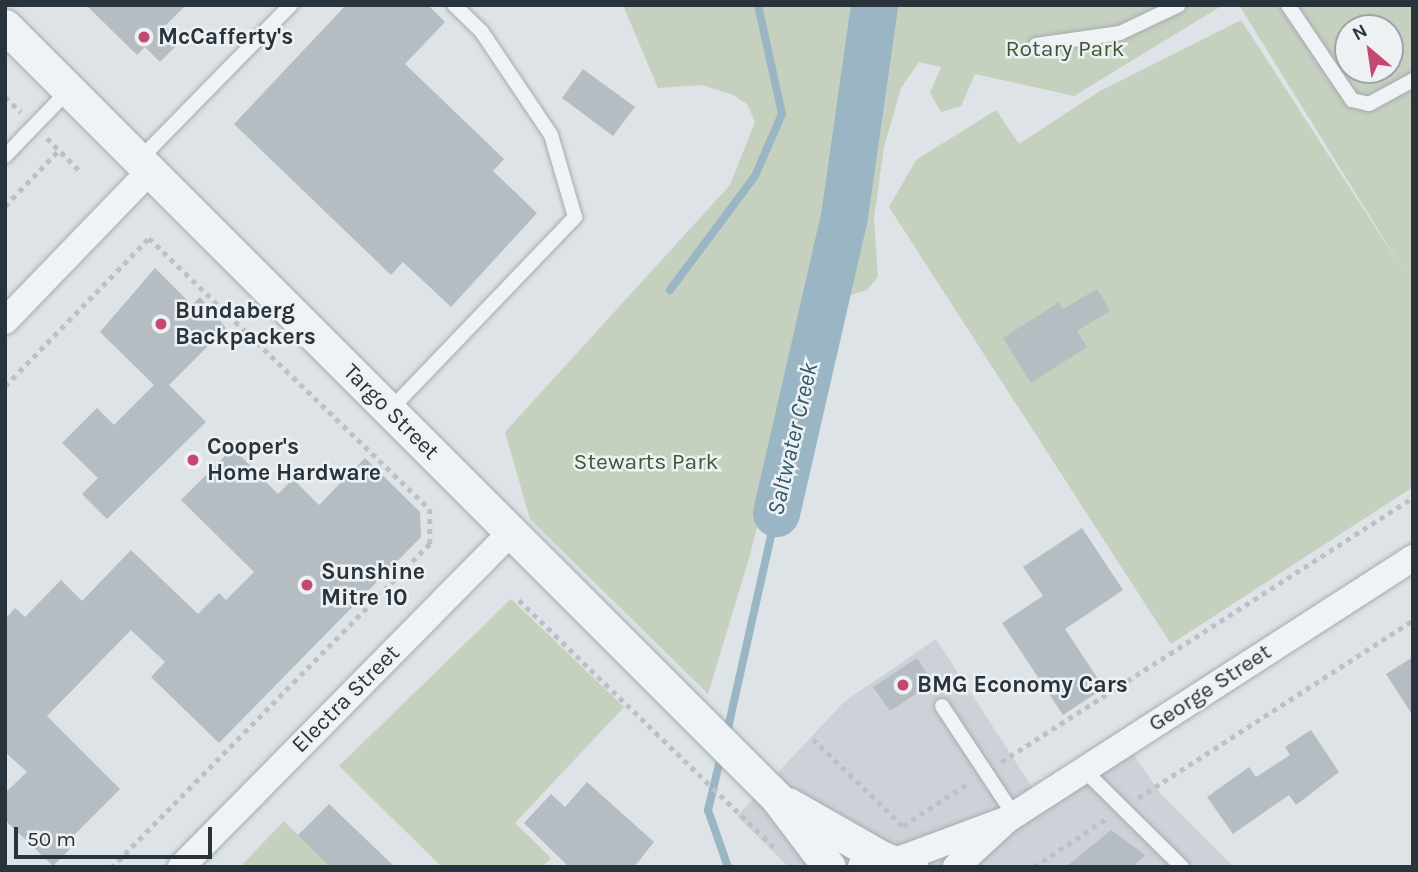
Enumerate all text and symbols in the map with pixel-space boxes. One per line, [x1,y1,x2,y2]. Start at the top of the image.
north arrow [1334,14,1404,84]
text: N [1348,19,1371,45]
place label: McCafferty's [158,23,293,51]
marker: McCafferty's [136,29,152,45]
park label: Rotary Park [1005,35,1125,63]
place label: Bundaberg Backpackers [175,297,316,351]
marker: Bundaberg Backpackers [153,316,169,332]
street label: Targo Street [337,358,445,466]
water label: Saltwater Creek [761,360,825,518]
place label: Cooper's Home Hardware [207,433,381,487]
park label: Stewarts Park [574,448,718,476]
marker: Cooper's Home Hardware [185,452,201,468]
place label: Sunshine Mitre 10 [321,558,425,612]
marker: Sunshine Mitre 10 [299,577,315,593]
street label: George Street [1144,638,1276,738]
street label: Electra Street [286,639,406,759]
place label: BMG Economy Cars [917,671,1128,699]
marker: BMG Economy Cars [895,677,911,693]
scale bar [18,812,215,856]
text: 50 m [27,827,76,851]

